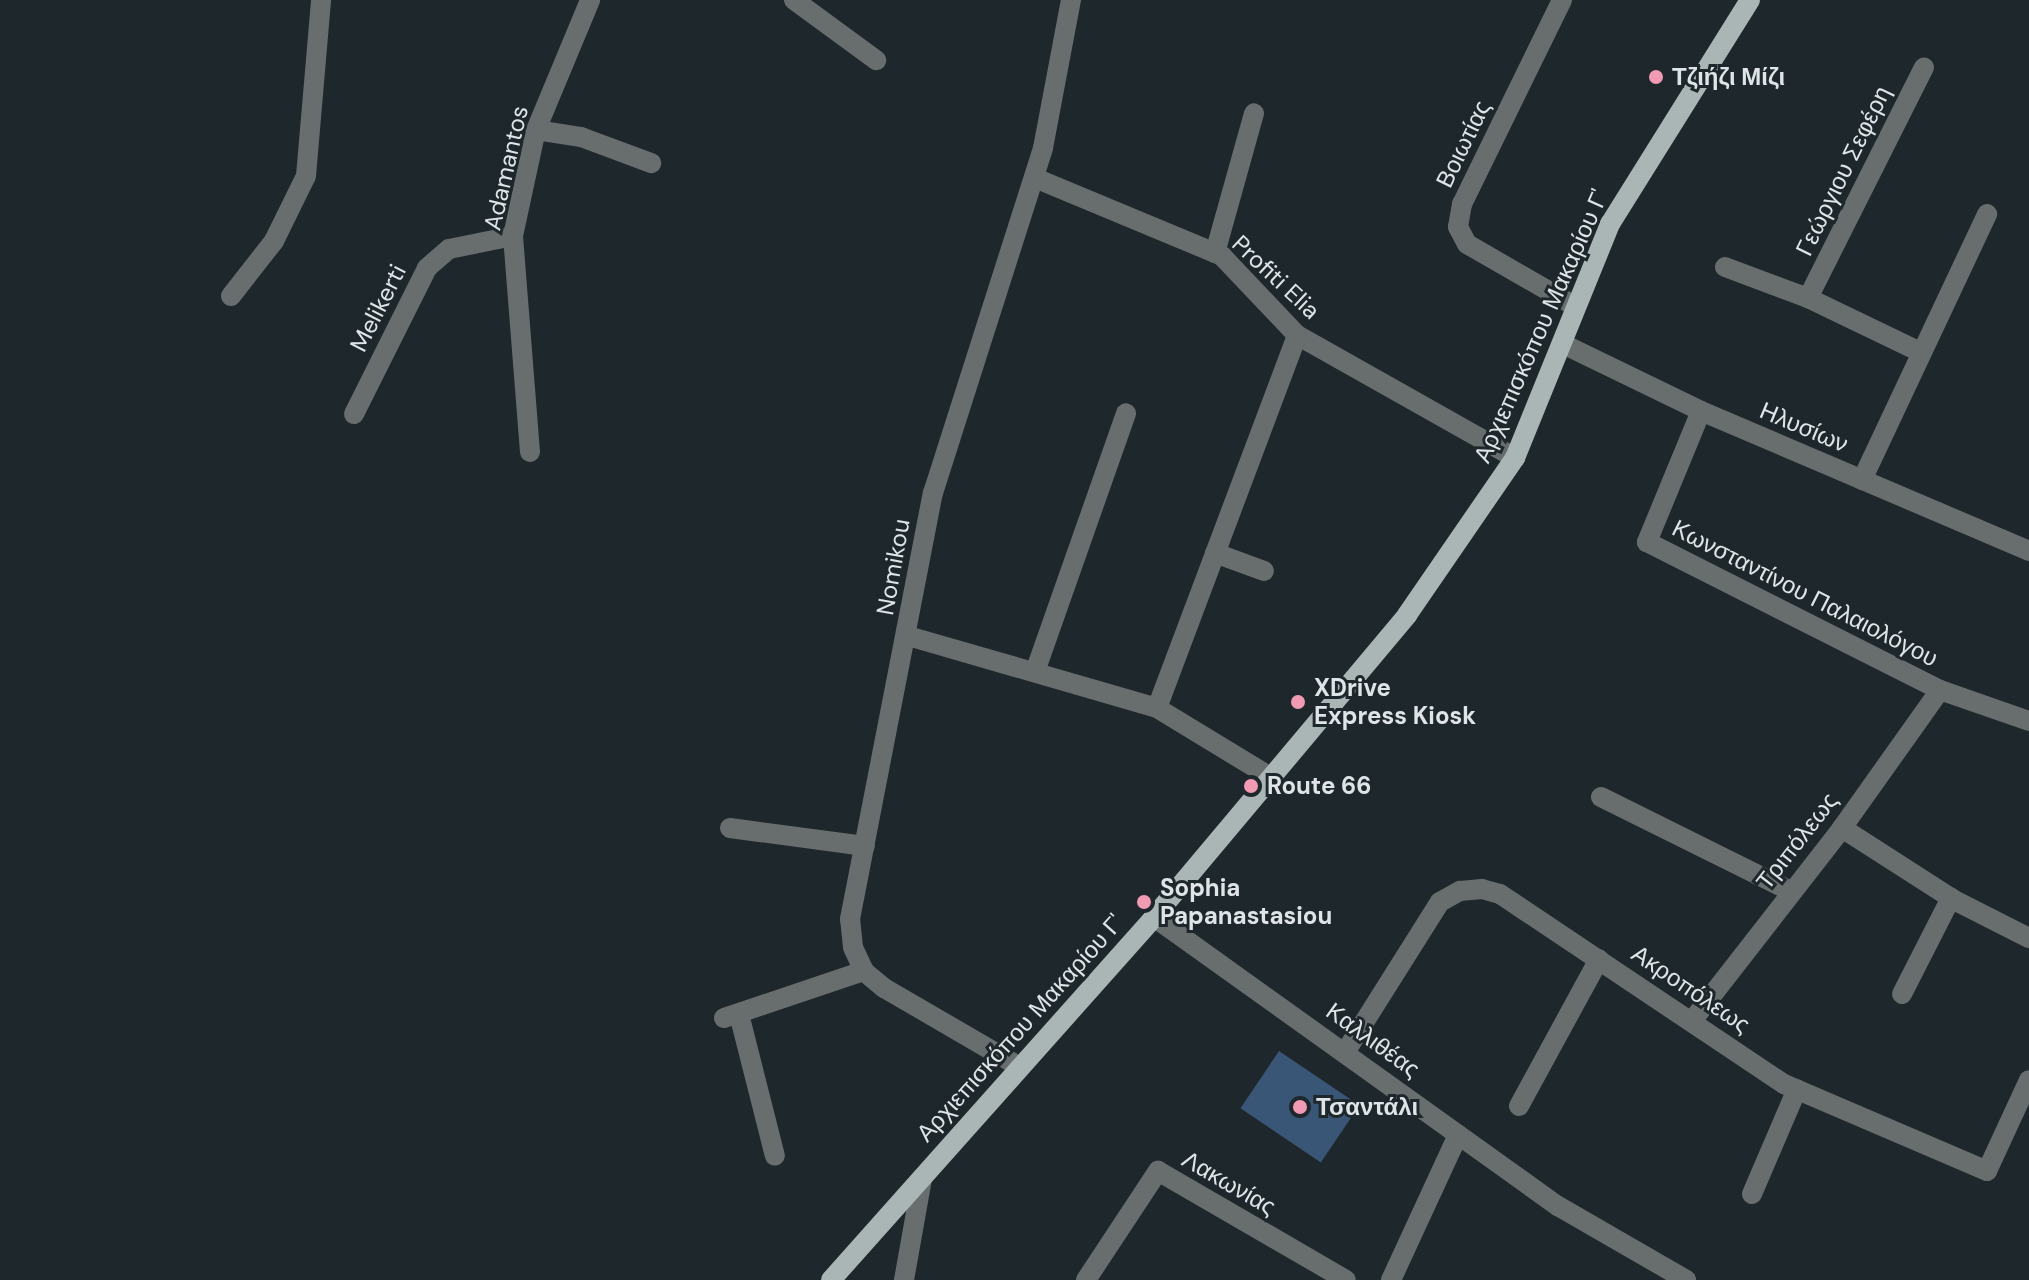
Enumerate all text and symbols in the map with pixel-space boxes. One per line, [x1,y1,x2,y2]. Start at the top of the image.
place label: Τζιήζι Μίζι [1672,63,1785,91]
marker: Τζιήζι Μίζι [1647,68,1665,86]
street label: Γεώργιου Σεφέρη [1789,81,1897,261]
street label: Βοιωτίας [1430,96,1496,192]
street label: Adamantos [478,103,534,233]
street label: Αρχιεπισκόπου Μακαρίου Γ' [1468,185,1614,467]
street label: Profiti Elia [1226,229,1326,325]
street label: Melikerti [344,260,412,356]
street label: Ηλυσίων [1756,396,1852,458]
street label: Κωνσταντίνου Παλαιολόγου [1667,513,1943,673]
street label: Nomikou [870,517,916,617]
place label: XDrive Express Kiosk [1314,674,1476,730]
marker: XDrive Express Kiosk [1289,693,1307,711]
place label: Route 66 [1267,772,1371,800]
marker: Route 66 [1242,777,1260,795]
street label: Τριπόλεως [1750,787,1844,895]
place label: Sophia Papanastasiou [1160,874,1332,930]
marker: Sophia Papanastasiou [1135,893,1153,911]
street label: Αρχιεπισκόπου Μακαρίου Γ' [910,908,1130,1148]
street label: Ακροπόλεως [1626,939,1756,1039]
street label: Καλλιθέας [1321,996,1425,1084]
place label: Τσαντάλι [1316,1093,1418,1121]
marker: Τσαντάλι [1291,1098,1309,1116]
street label: Λακωνίας [1177,1145,1281,1221]

